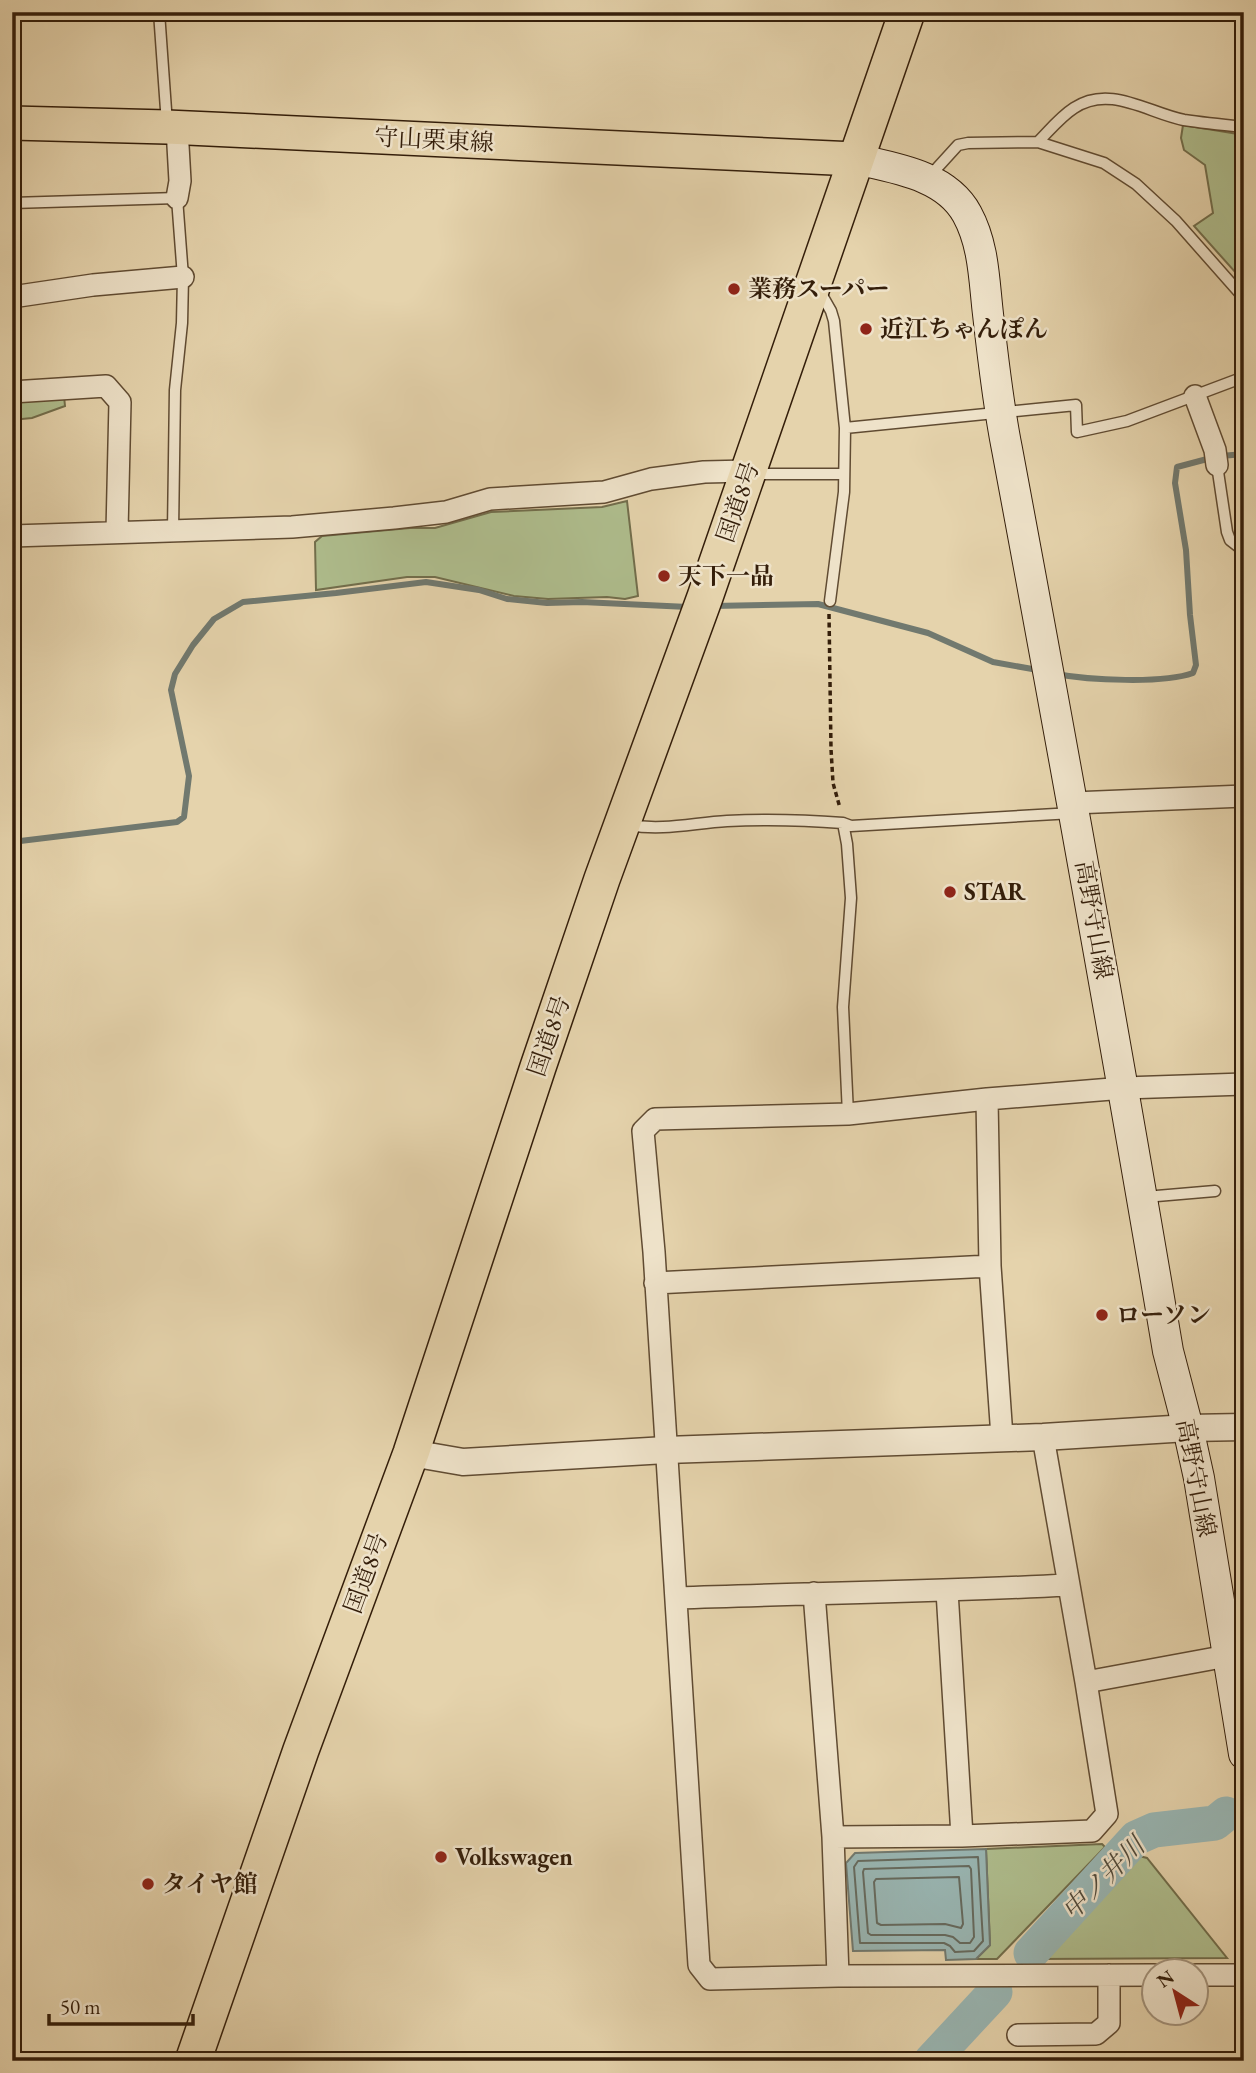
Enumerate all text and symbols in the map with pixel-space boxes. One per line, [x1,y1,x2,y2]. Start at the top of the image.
street label: 守山栗東線 [373,121,495,158]
place label: 業務スーパー [748,273,890,304]
marker: 業務スーパー [726,281,742,297]
place label: 近江ちゃんぽん [880,313,1048,344]
marker: 近江ちゃんぽん [858,321,874,337]
street label: 国道8号 [709,457,766,546]
place label: 天下一品 [678,560,774,591]
marker: 天下一品 [656,568,672,584]
street label: 高野守山線 [1069,858,1120,982]
place label: STAR [964,876,1026,907]
marker: STAR [942,884,958,900]
street label: 国道8号 [520,991,577,1080]
place label: ローソン [1116,1299,1211,1330]
marker: ローソン [1094,1307,1110,1323]
street label: 高野守山線 [1170,1416,1223,1540]
street label: 国道8号 [337,1528,394,1617]
water label: 中ノ井川 [1054,1827,1154,1927]
place label: Volkswagen [455,1841,573,1873]
marker: Volkswagen [433,1849,449,1865]
place label: タイヤ館 [162,1868,258,1899]
marker: タイヤ館 [140,1876,156,1892]
north arrow [1140,1958,1210,2028]
text: N [1152,1964,1179,1993]
scale bar [49,1982,192,2026]
text: 50 m [60,1993,101,2020]

